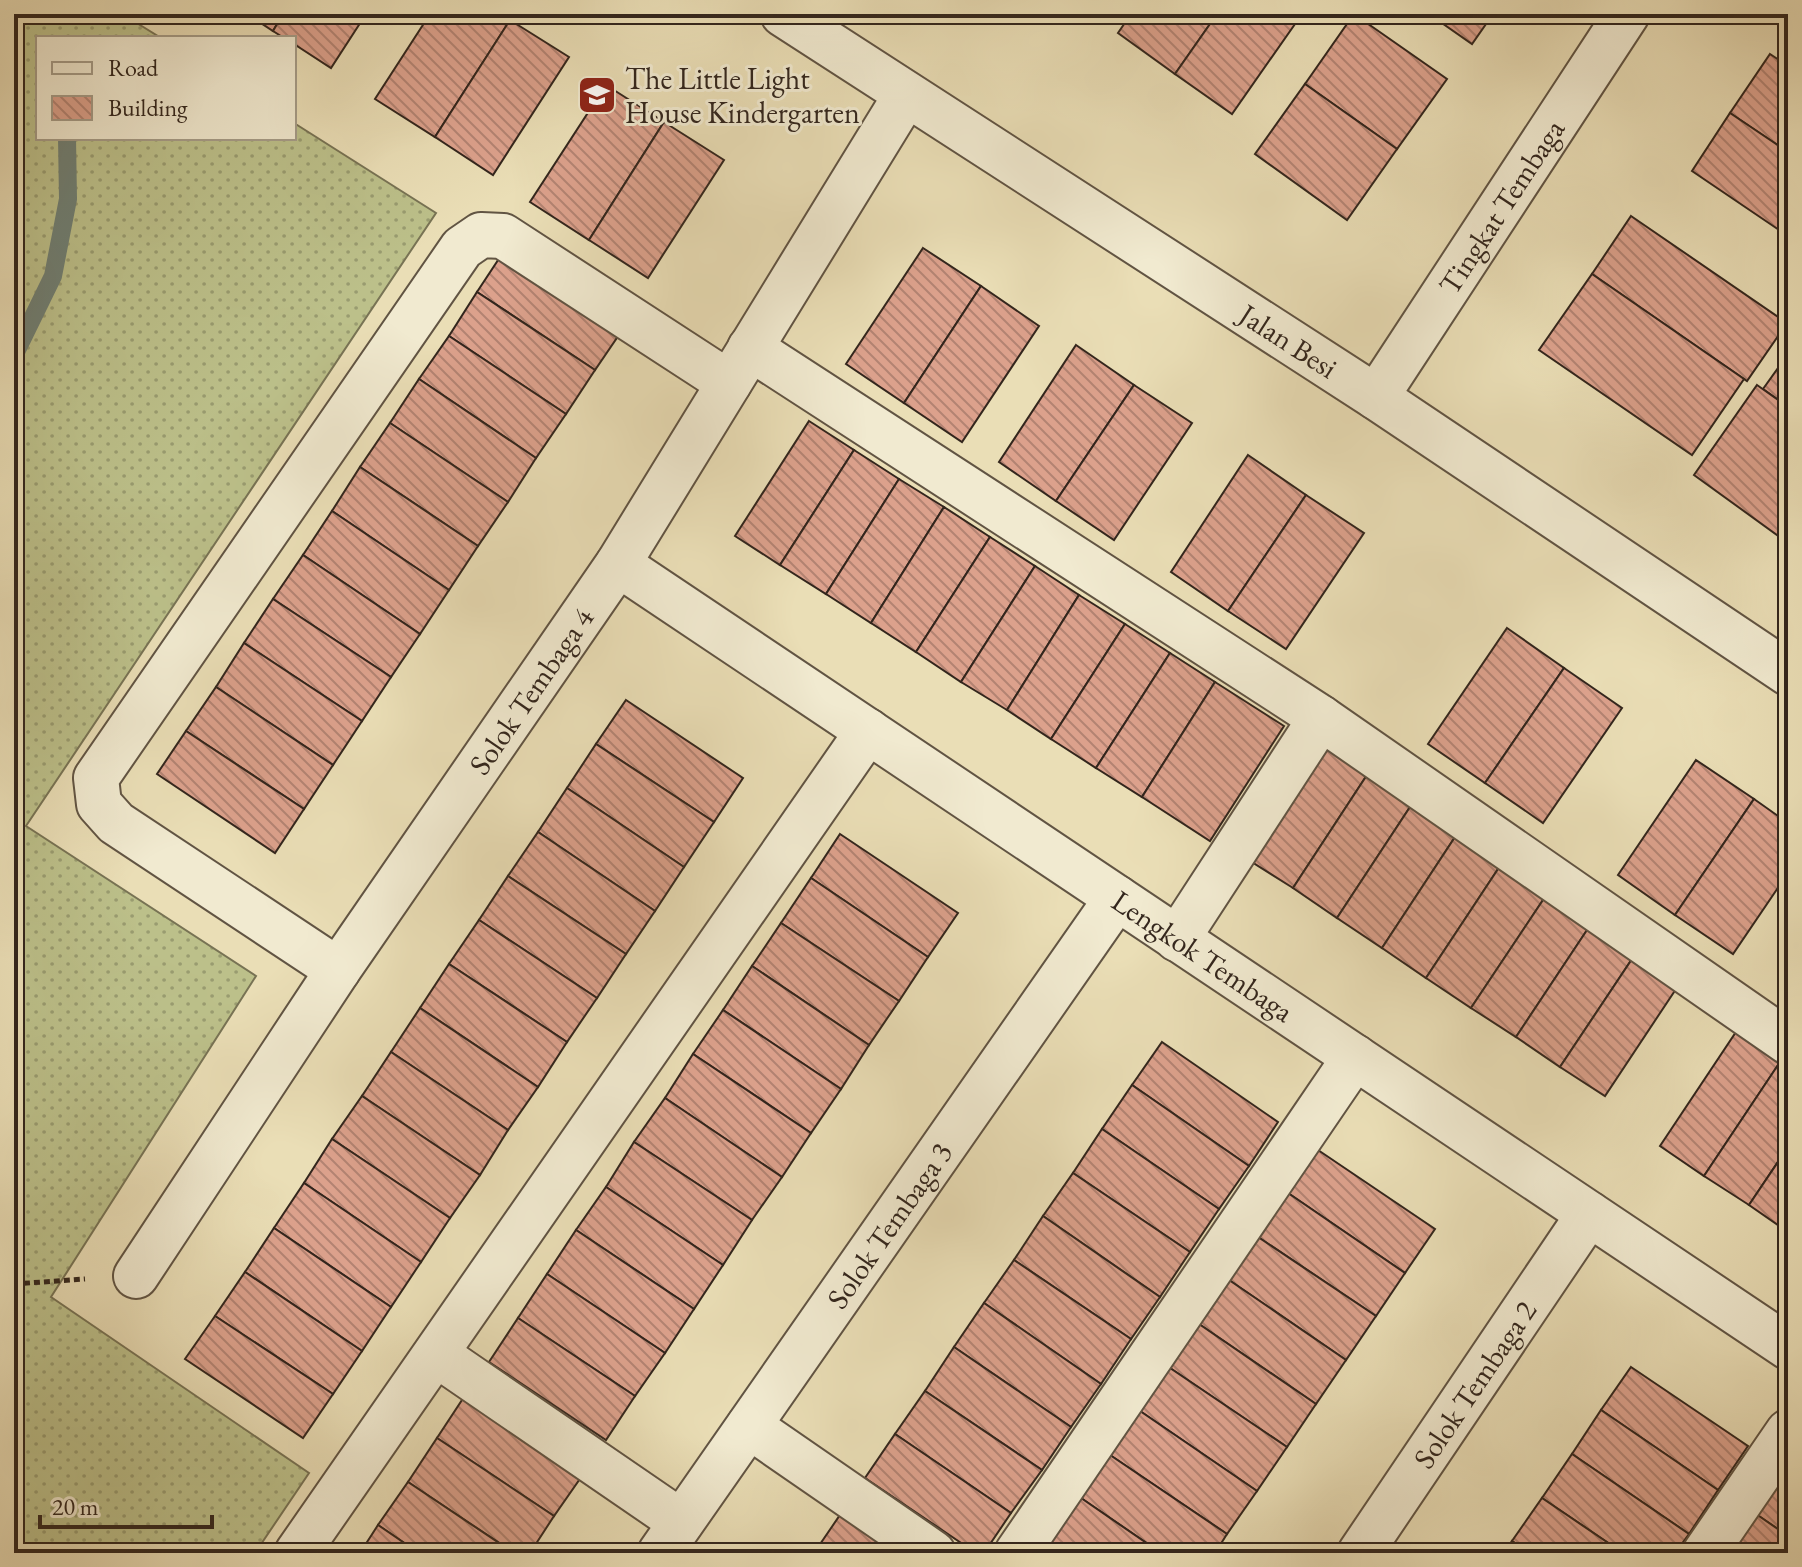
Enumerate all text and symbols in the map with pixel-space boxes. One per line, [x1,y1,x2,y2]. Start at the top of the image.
legend [36,36,296,140]
text: Road [108,52,159,83]
place label: The Little Light House Kindergarten [625,59,860,132]
school or university icon: The Little Light House Kindergarten [576,74,618,116]
text: Building [108,92,188,123]
street label: Tingkat Tembaga [1429,111,1573,301]
street label: Jalan Besi [1230,293,1345,387]
street label: Solok Tembaga 4 [459,599,602,782]
street label: Lengkok Tembaga [1105,881,1301,1030]
street label: Solok Tembaga 3 [817,1134,960,1316]
street label: Solok Tembaga 2 [1404,1292,1545,1475]
scale bar [40,1479,212,1529]
text: 20 m [52,1491,99,1522]

